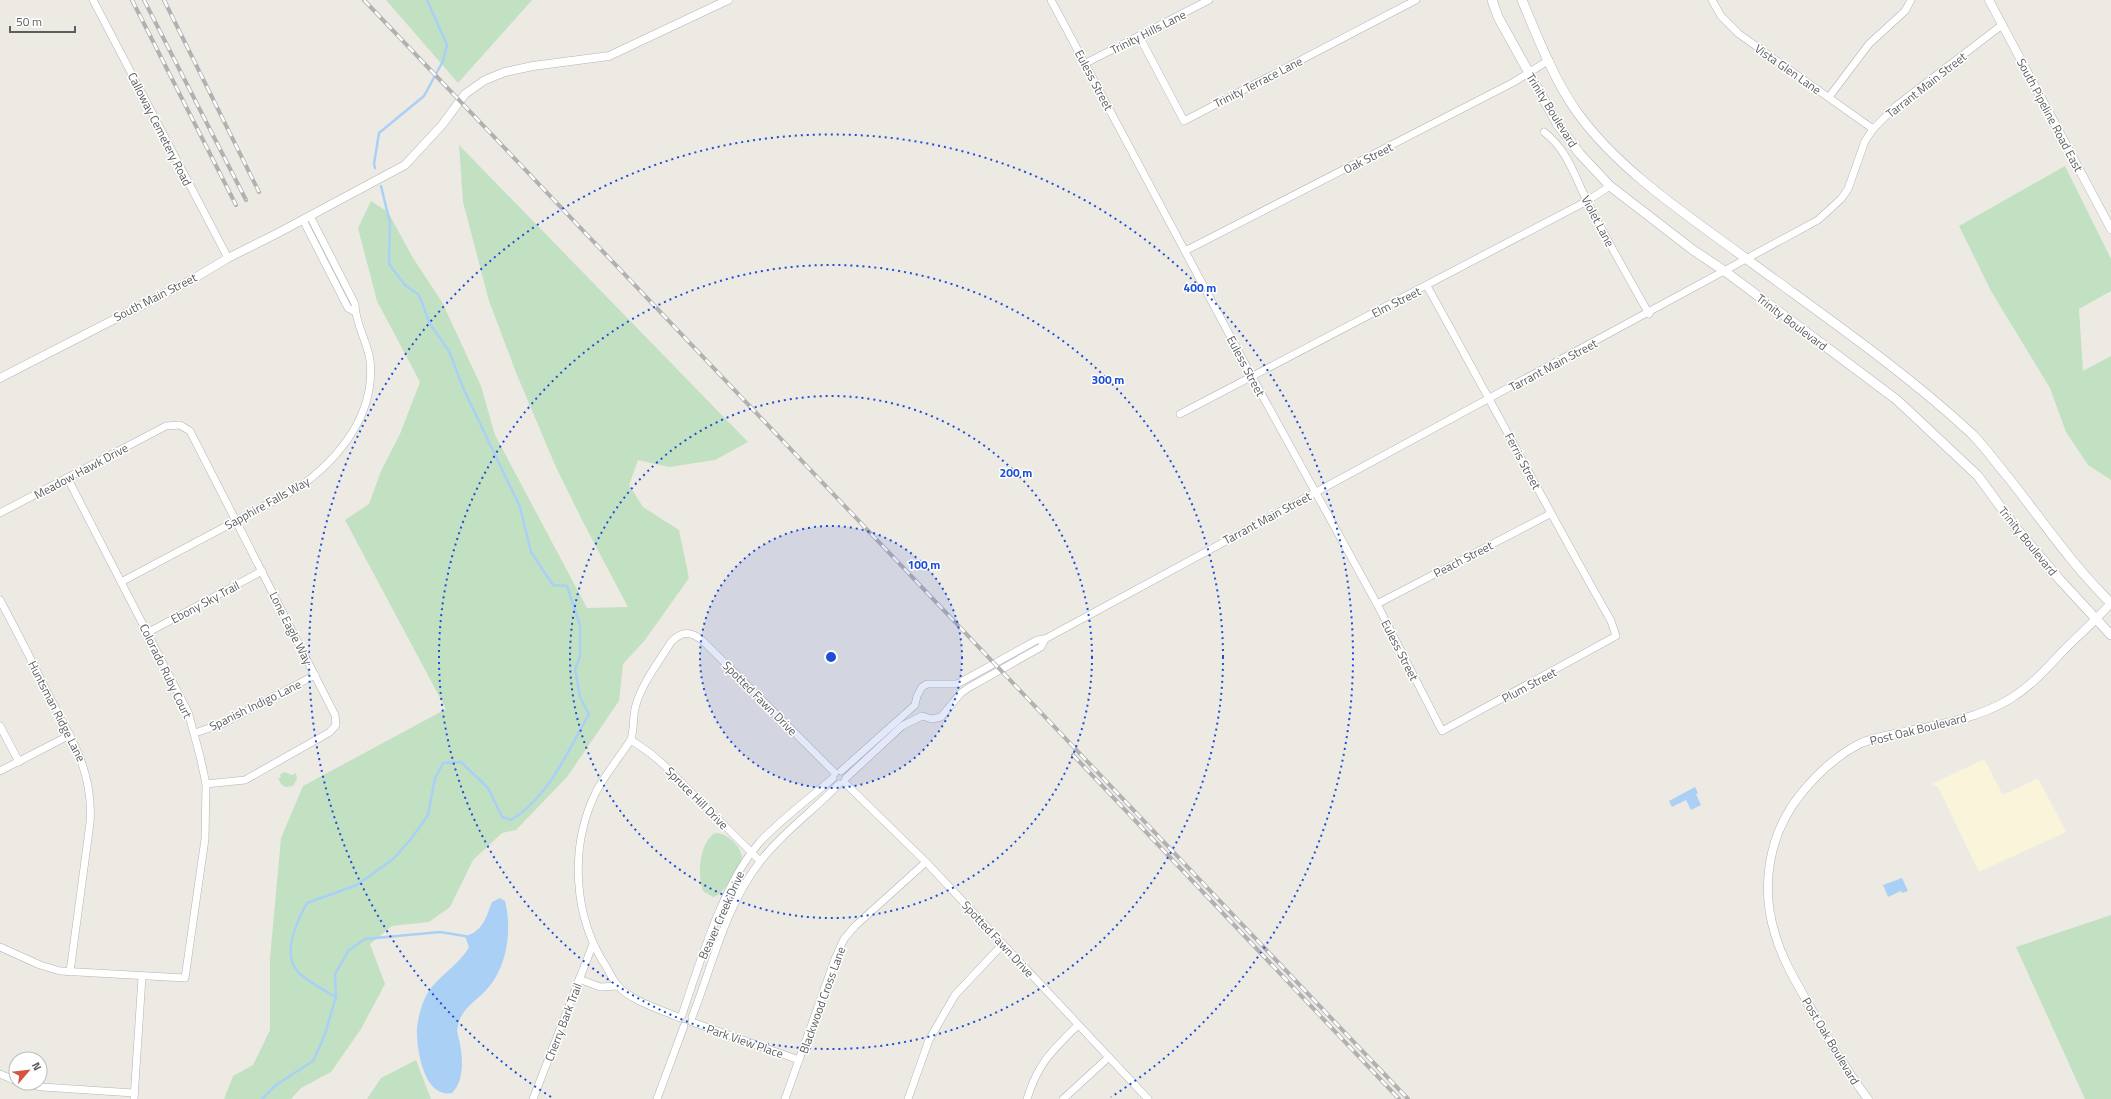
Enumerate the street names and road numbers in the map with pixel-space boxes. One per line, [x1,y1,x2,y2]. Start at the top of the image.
street label: Trinity Hills Lane [1107,5,1189,59]
street label: Vista Glen Lane [1751,39,1825,99]
street label: Euless Street [1070,46,1118,115]
street label: Tarrant Main Street [1882,47,1971,123]
street label: Trinity Terrace Lane [1210,51,1306,113]
street label: South Pipeline Road East [2012,55,2088,176]
street label: Calloway Cemetery Road [123,69,197,189]
street label: Trinity Boulevard [1522,69,1582,151]
street label: Oak Street [1340,137,1397,179]
street label: Violet Lane [1576,192,1620,250]
street label: South Main Street [110,267,201,326]
street label: Elm Street [1368,281,1425,323]
street label: Trinity Boulevard [1752,289,1832,355]
street label: Euless Street [1222,332,1270,401]
street label: Tarrant Main Street [1505,333,1601,396]
street label: Ferris Street [1500,429,1546,494]
street label: Meadow Hawk Drive [30,438,132,504]
street label: Sapphire Falls Way [221,472,313,534]
street label: Tarrant Main Street [1219,486,1315,549]
street label: Trinity Boulevard [1994,502,2062,580]
street label: Peach Street [1430,536,1497,582]
street label: Ebony Sky Trail [167,576,243,628]
street label: Lone Eagle Way [264,588,318,668]
street label: Euless Street [1376,616,1424,685]
street label: Colorado Ruby Court [135,620,197,722]
street label: Spotted Fawn Drive [718,656,802,740]
street label: Huntsman Ridge Lane [23,657,91,765]
street label: Plum Street [1498,662,1561,707]
street label: Spanish Indigo Lane [206,674,304,736]
street label: Post Oak Boulevard [1868,708,1968,750]
street label: Spruce Hill Drive [661,762,733,834]
street label: Beaver Creek Drive [693,868,749,962]
street label: Spotted Fawn Drive [957,896,1039,982]
street label: Blackwood Cross Lane [794,944,850,1056]
street label: Cherry Bark Trail [539,980,587,1064]
street label: Post Oak Boulevard [1797,994,1865,1088]
street label: Park View Place [704,1019,786,1063]

